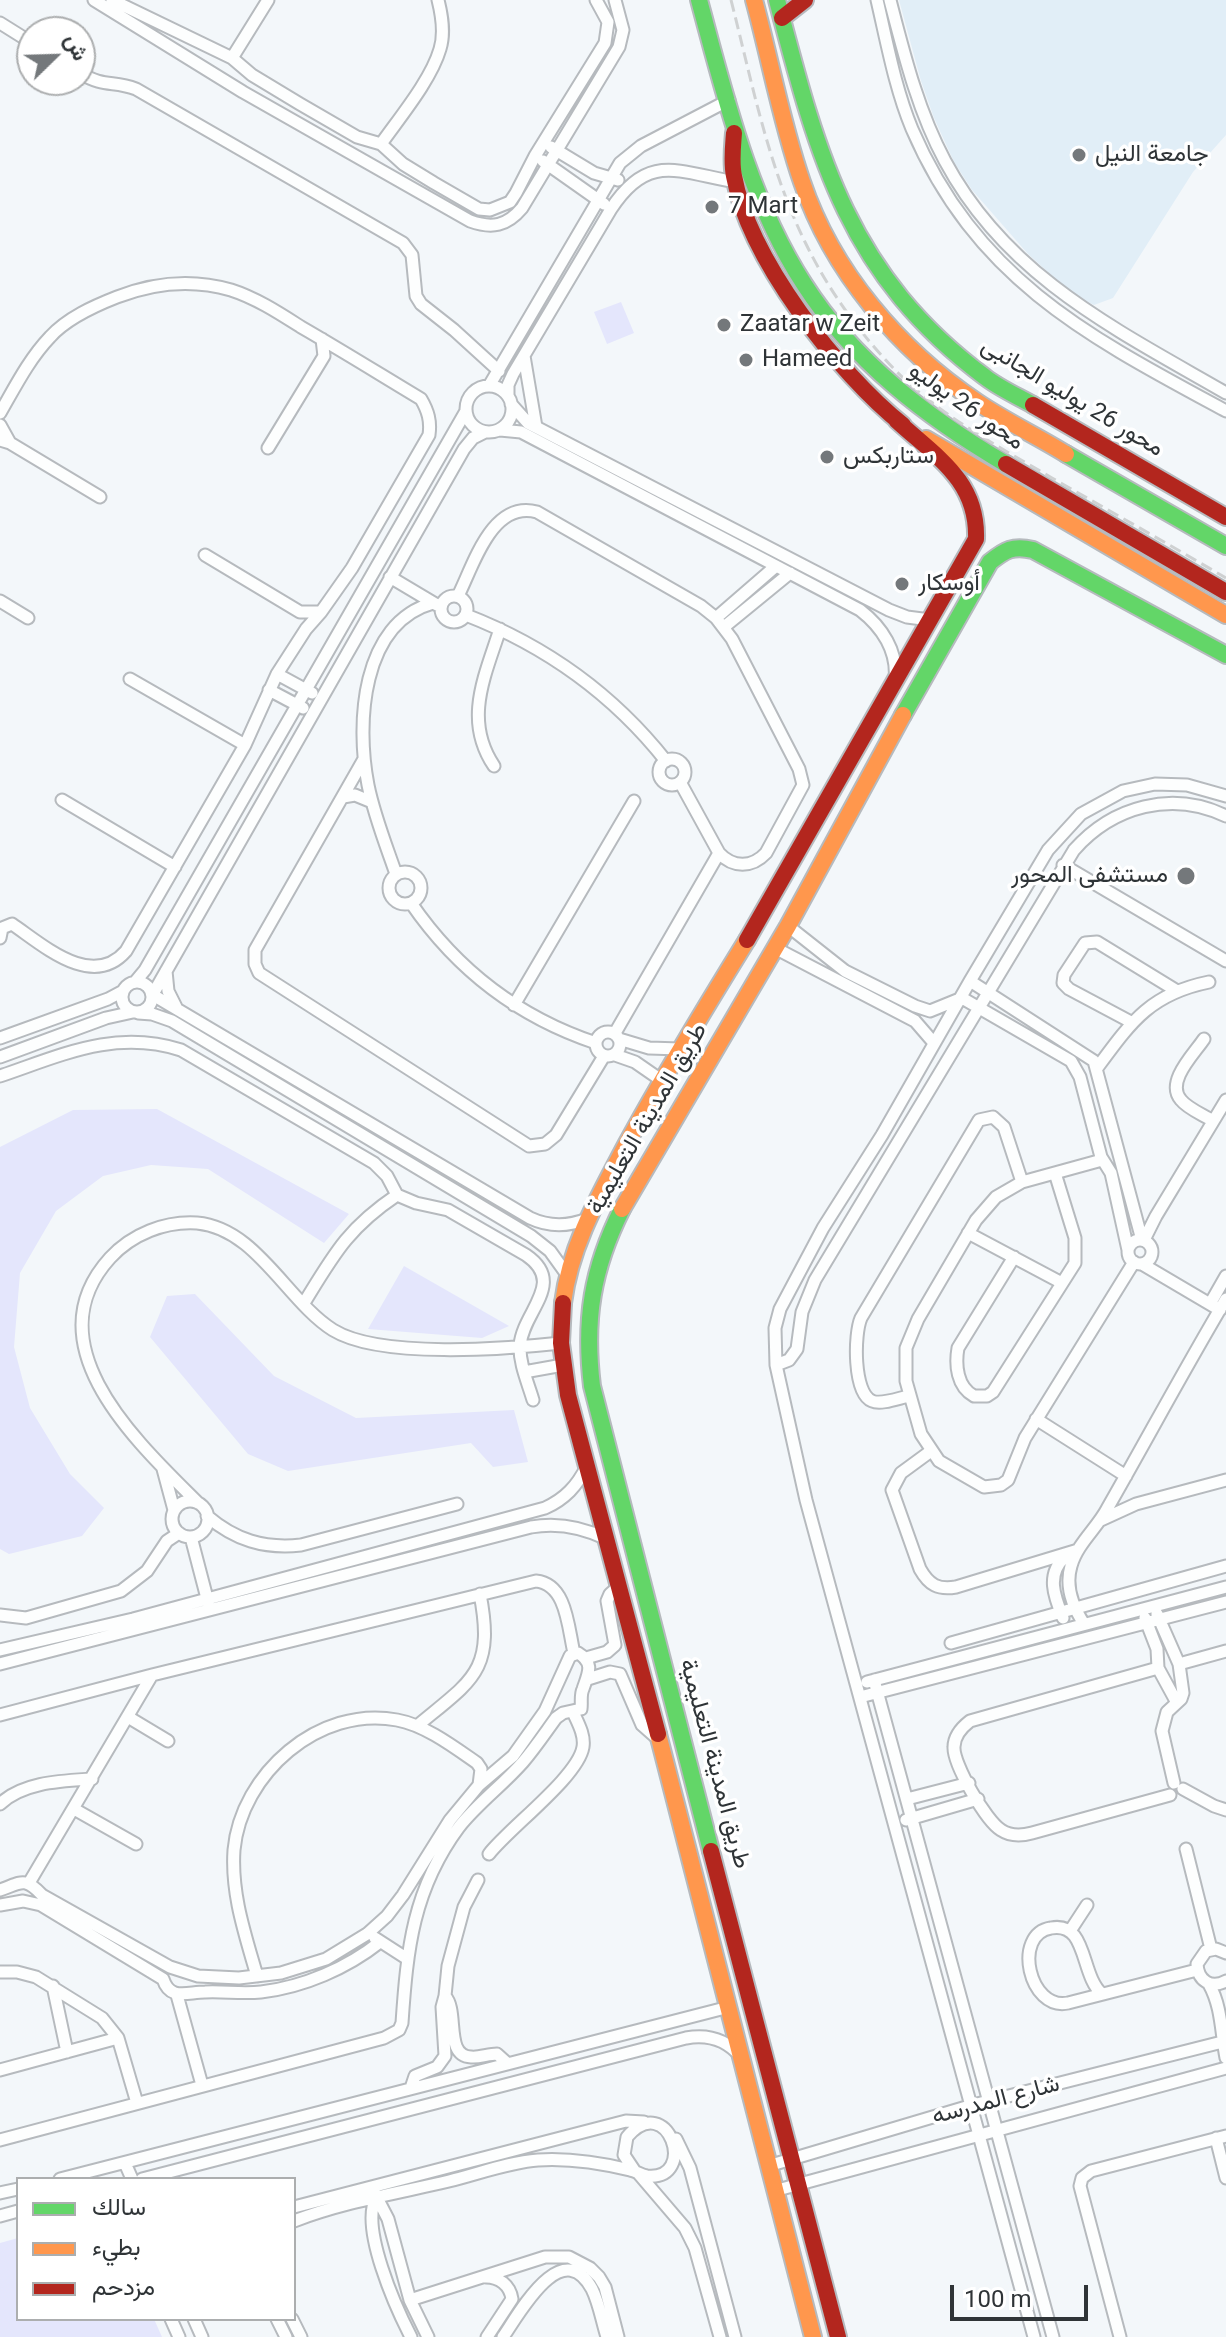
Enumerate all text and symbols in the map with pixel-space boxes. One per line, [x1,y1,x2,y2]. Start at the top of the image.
north arrow [16,16,96,96]
text: ش [60,30,93,64]
place label: جامعة النيل [1095,141,1208,169]
marker: جامعة النيل [1070,146,1088,164]
place label: 7 Mart [728,193,798,221]
marker: 7 Mart [703,198,721,216]
place label: Zaatar w Zeit [740,311,880,339]
marker: Zaatar w Zeit [715,316,733,334]
street label: محور 26 يوليو الجانبى [975,332,1169,464]
place label: Hameed [762,346,852,374]
marker: Hameed [737,351,755,369]
street label: محور 26 يوليو [903,357,1029,457]
place label: ستاربكس [843,443,934,471]
marker: ستاربكس [818,448,836,466]
place label: أوسكار [918,570,980,598]
marker: أوسكار [893,575,911,593]
place label: مستشفى المحور [1011,862,1168,890]
marker: مستشفى المحور [1175,865,1197,887]
street label: طريق المدينة التعليمية [582,1018,714,1220]
street label: طريق المدينة التعليمية [672,1656,756,1872]
street label: شارع المدرسه [929,2070,1063,2132]
legend [16,2177,296,2321]
text: سالك [92,2193,146,2221]
text: بطيء [92,2233,141,2261]
scale bar [954,2269,1092,2319]
text: مزدحم [92,2273,155,2301]
text: 100 m [964,2285,1031,2313]

